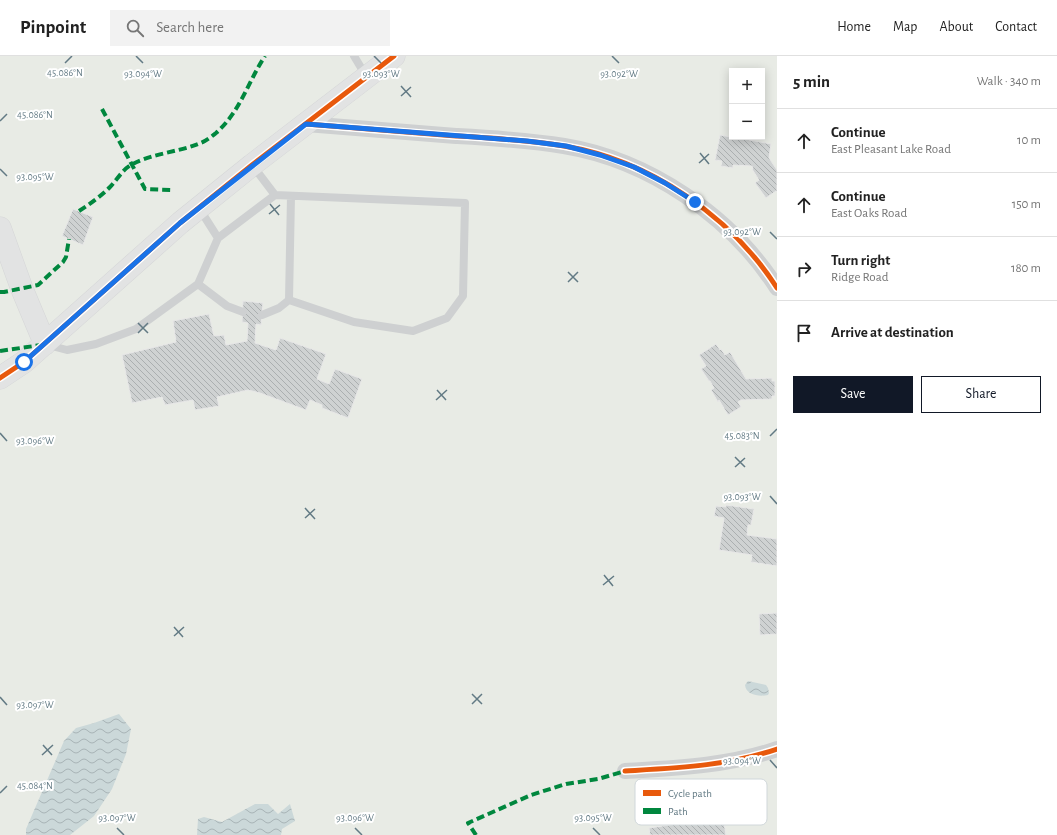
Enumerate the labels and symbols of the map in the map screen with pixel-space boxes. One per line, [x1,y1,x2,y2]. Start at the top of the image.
text: 45.086°N [47,68,83,78]
text: 93.094°W [124,69,162,79]
text: 93.093°W [362,69,400,79]
text: 93.092°W [600,69,638,79]
text: 45.086°N [17,110,53,120]
text: 93.095°W [16,172,54,182]
route end [686,193,704,211]
text: 93.092°W [723,227,761,237]
route start [15,353,33,371]
text: 45.083°N [724,431,760,441]
text: 93.096°W [16,436,54,446]
text: 93.093°W [723,492,761,502]
text: 93.097°W [16,700,54,710]
text: 93.094°W [723,756,761,766]
legend [635,779,767,825]
text: 45.084°N [17,781,53,791]
text: Cycle path [668,788,712,799]
text: Path [668,806,688,817]
text: 93.097°W [98,813,136,823]
text: 93.096°W [336,813,374,823]
text: 93.095°W [574,813,612,823]

